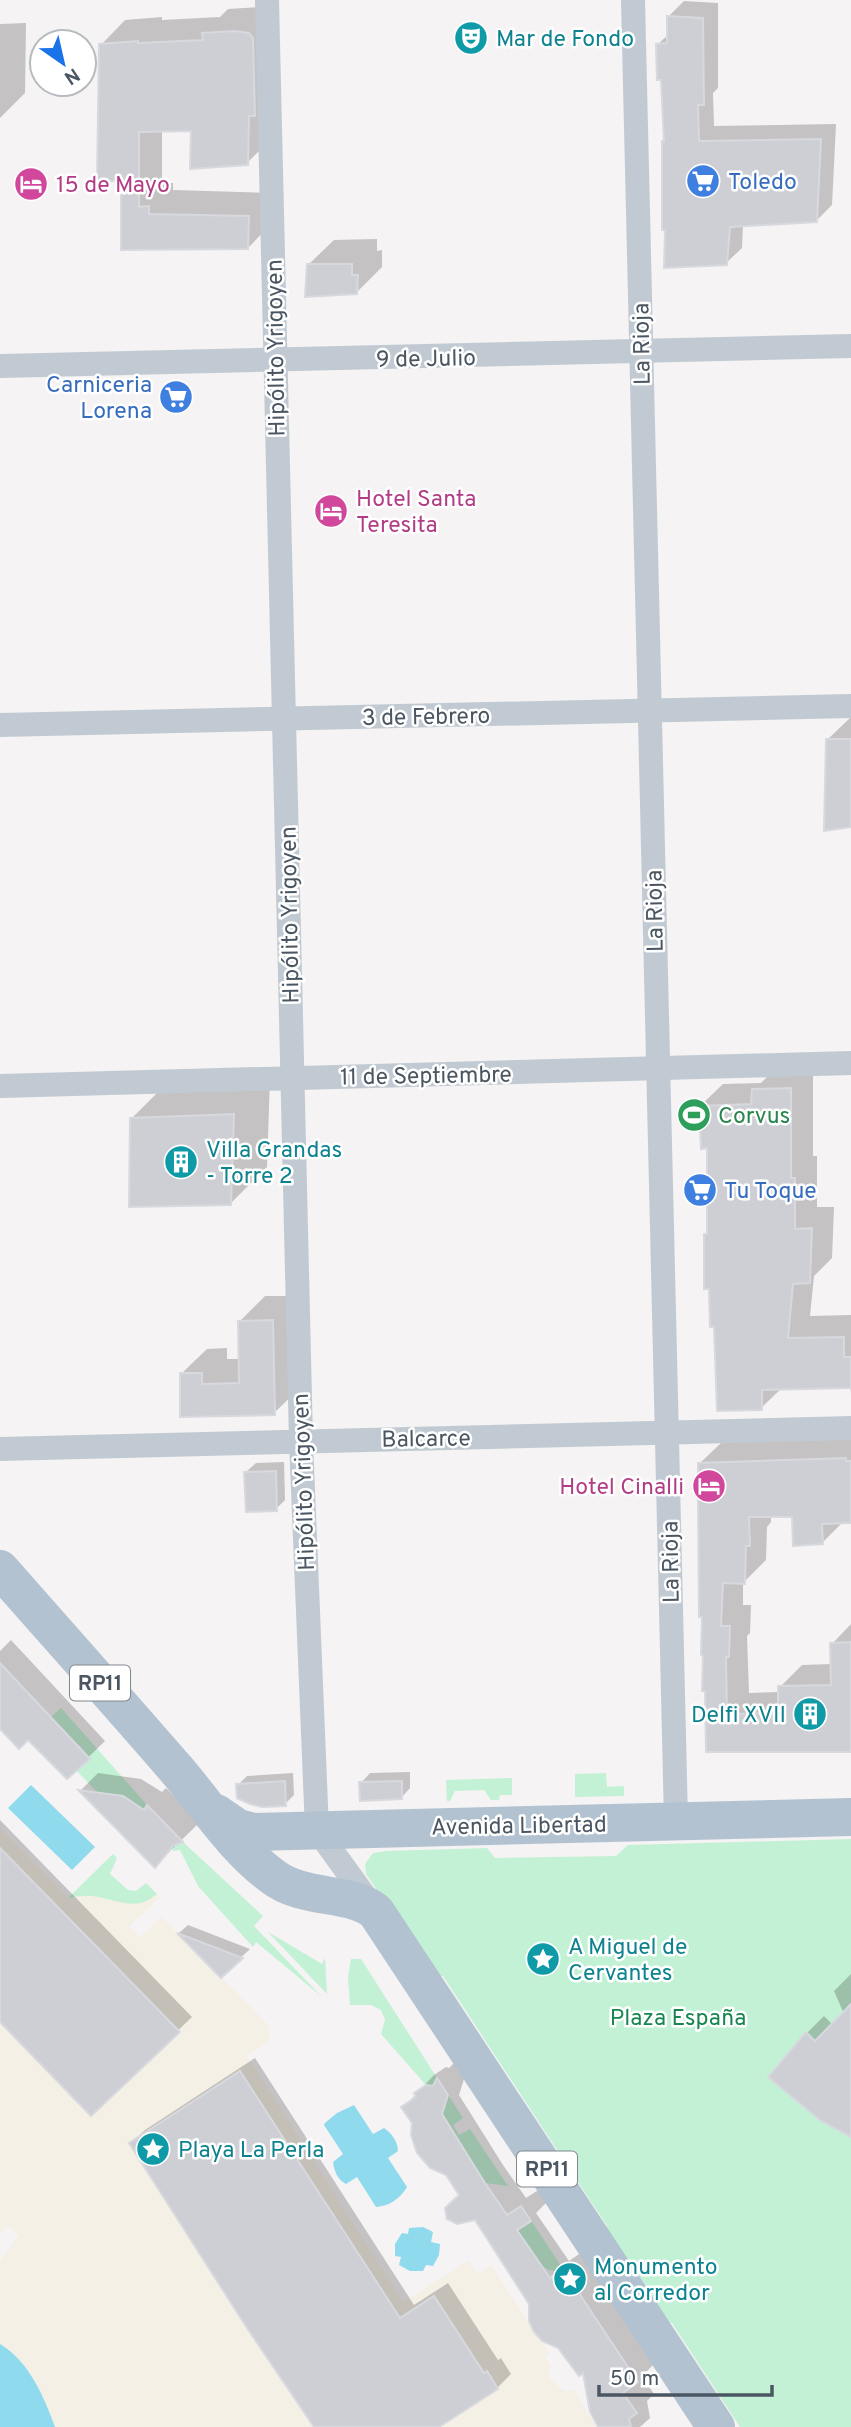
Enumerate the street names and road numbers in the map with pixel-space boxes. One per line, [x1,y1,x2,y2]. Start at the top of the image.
street label: Hipólito Yrigoyen [261,259,294,437]
street label: La Rioja [628,303,659,385]
street label: 9 de Julio [376,345,476,376]
street label: 3 de Febrero [362,703,490,734]
street label: Hipólito Yrigoyen [275,826,308,1004]
street label: La Rioja [641,870,672,952]
street label: 11 de Septiembre [340,1062,512,1093]
street label: Hipólito Yrigoyen [288,1393,323,1571]
street label: Balcarce [381,1425,471,1456]
street label: La Rioja [657,1521,688,1603]
road number: RP11 [70,1666,130,1700]
street label: Avenida Libertad [431,1811,607,1844]
road number: RP11 [517,2152,577,2186]

